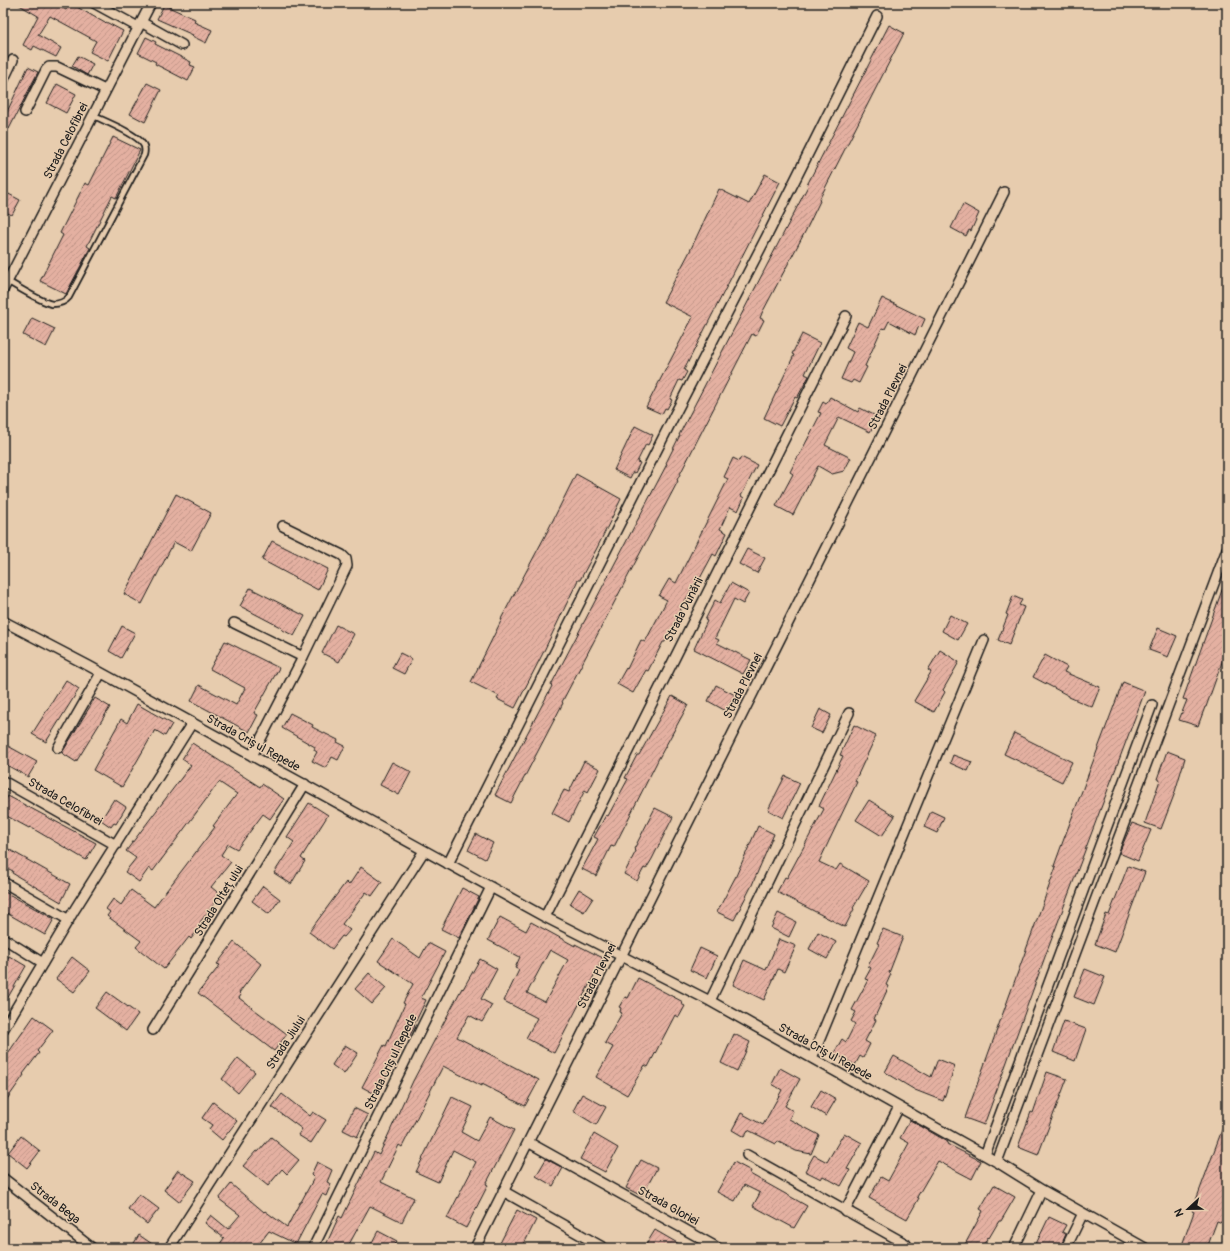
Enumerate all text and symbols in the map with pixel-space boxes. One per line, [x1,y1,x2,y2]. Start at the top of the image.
street label: Strada Celofibrei [40,100,92,182]
street label: Strada Plevnei [865,362,911,432]
street label: Strada Dunării [661,575,707,645]
street label: Strada Plevnei [720,651,766,721]
street label: Strada Crișul Repede [204,711,302,775]
street label: Strada Celofibrei [25,775,105,829]
street label: Strada Oltețului [191,863,247,939]
street label: Strada Plevnei [574,941,620,1011]
street label: Strada Crișul Repede [361,1012,421,1112]
street label: Strada Jiului [263,1013,309,1073]
street label: Strada Crișul Repede [776,1020,874,1084]
street label: Strada Bega [27,1179,84,1228]
street label: Strada Gloriei [635,1183,701,1229]
north arrow [1168,1189,1208,1229]
text: N [1172,1206,1187,1218]

